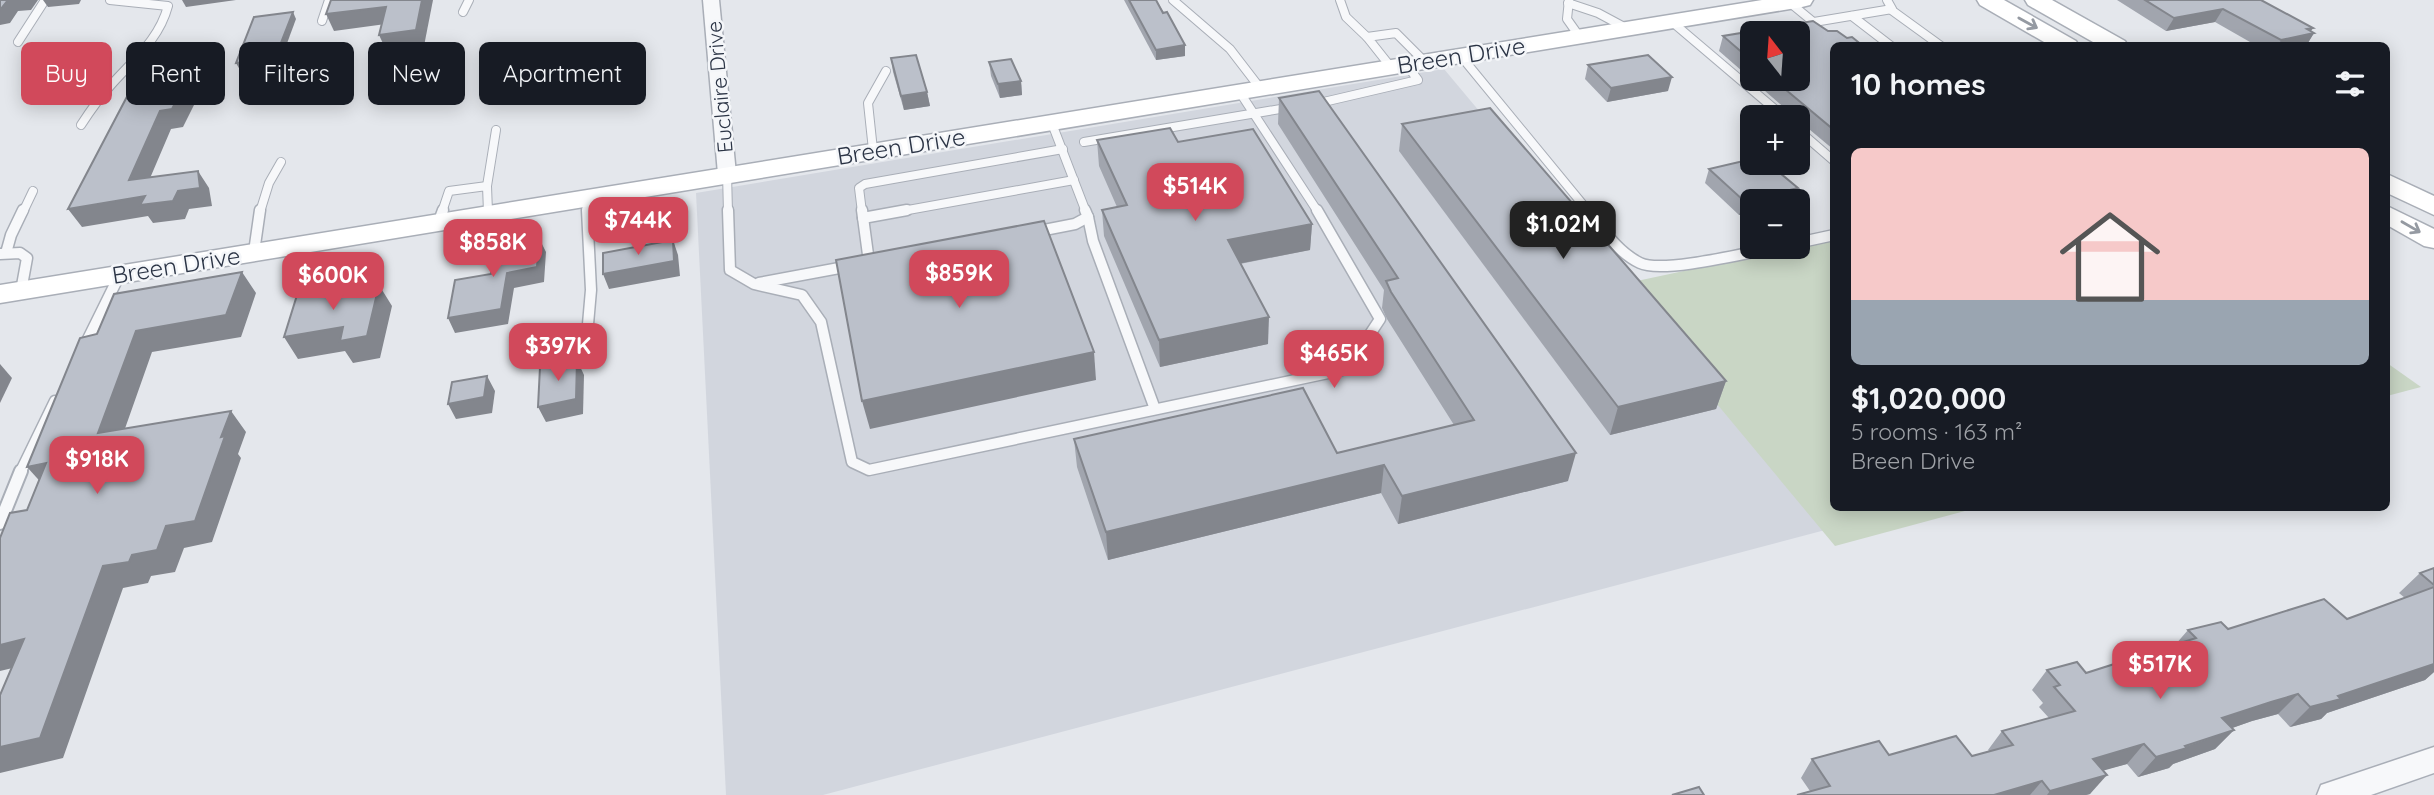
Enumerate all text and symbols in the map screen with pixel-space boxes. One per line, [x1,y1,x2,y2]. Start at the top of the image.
one-way arrow [2017,17,2038,30]
street label: Euclaire Drive [700,20,738,154]
north arrow [1740,21,1810,91]
map controls [1740,21,1810,259]
street label: Breen Drive [1395,30,1527,80]
chip: Buy [21,42,112,105]
chip: Rent [126,42,225,105]
chip: Filters [239,42,354,105]
chip: New [368,42,465,105]
chip: Apartment [479,42,646,105]
text: 10 homes [1851,65,1986,103]
icon: filters [2331,65,2369,103]
button: + [1740,105,1810,175]
street label: Breen Drive [835,121,967,171]
pin: $514K [1146,164,1244,223]
text: $514K [1163,171,1227,200]
button: − [1740,189,1810,259]
icon: home [2047,194,2173,320]
pin: $744K [589,198,687,257]
pin: $1.02M [1506,202,1620,261]
text: $744K [604,205,672,234]
text: $1.02M [1526,209,1600,238]
pin: $858K [444,219,542,279]
one-way arrow [2400,220,2420,234]
text: $858K [459,227,527,256]
street label: Breen Drive [110,240,242,290]
pin: $859K [910,250,1008,310]
pin: $600K [284,252,382,312]
text: $859K [925,258,993,287]
text: $600K [298,260,368,289]
pin: $397K [509,324,607,383]
pin: $465K [1285,330,1383,390]
text: $397K [525,331,591,360]
text: $465K [1300,338,1368,367]
text: $1,020,000 [1851,379,2006,417]
text: 5 rooms · 163 m² [1851,417,2022,446]
pin: $918K [48,436,146,496]
text: $918K [65,444,129,473]
text: Breen Drive [1851,446,1975,475]
pin: $517K [2111,642,2209,701]
text: $517K [2128,649,2192,678]

